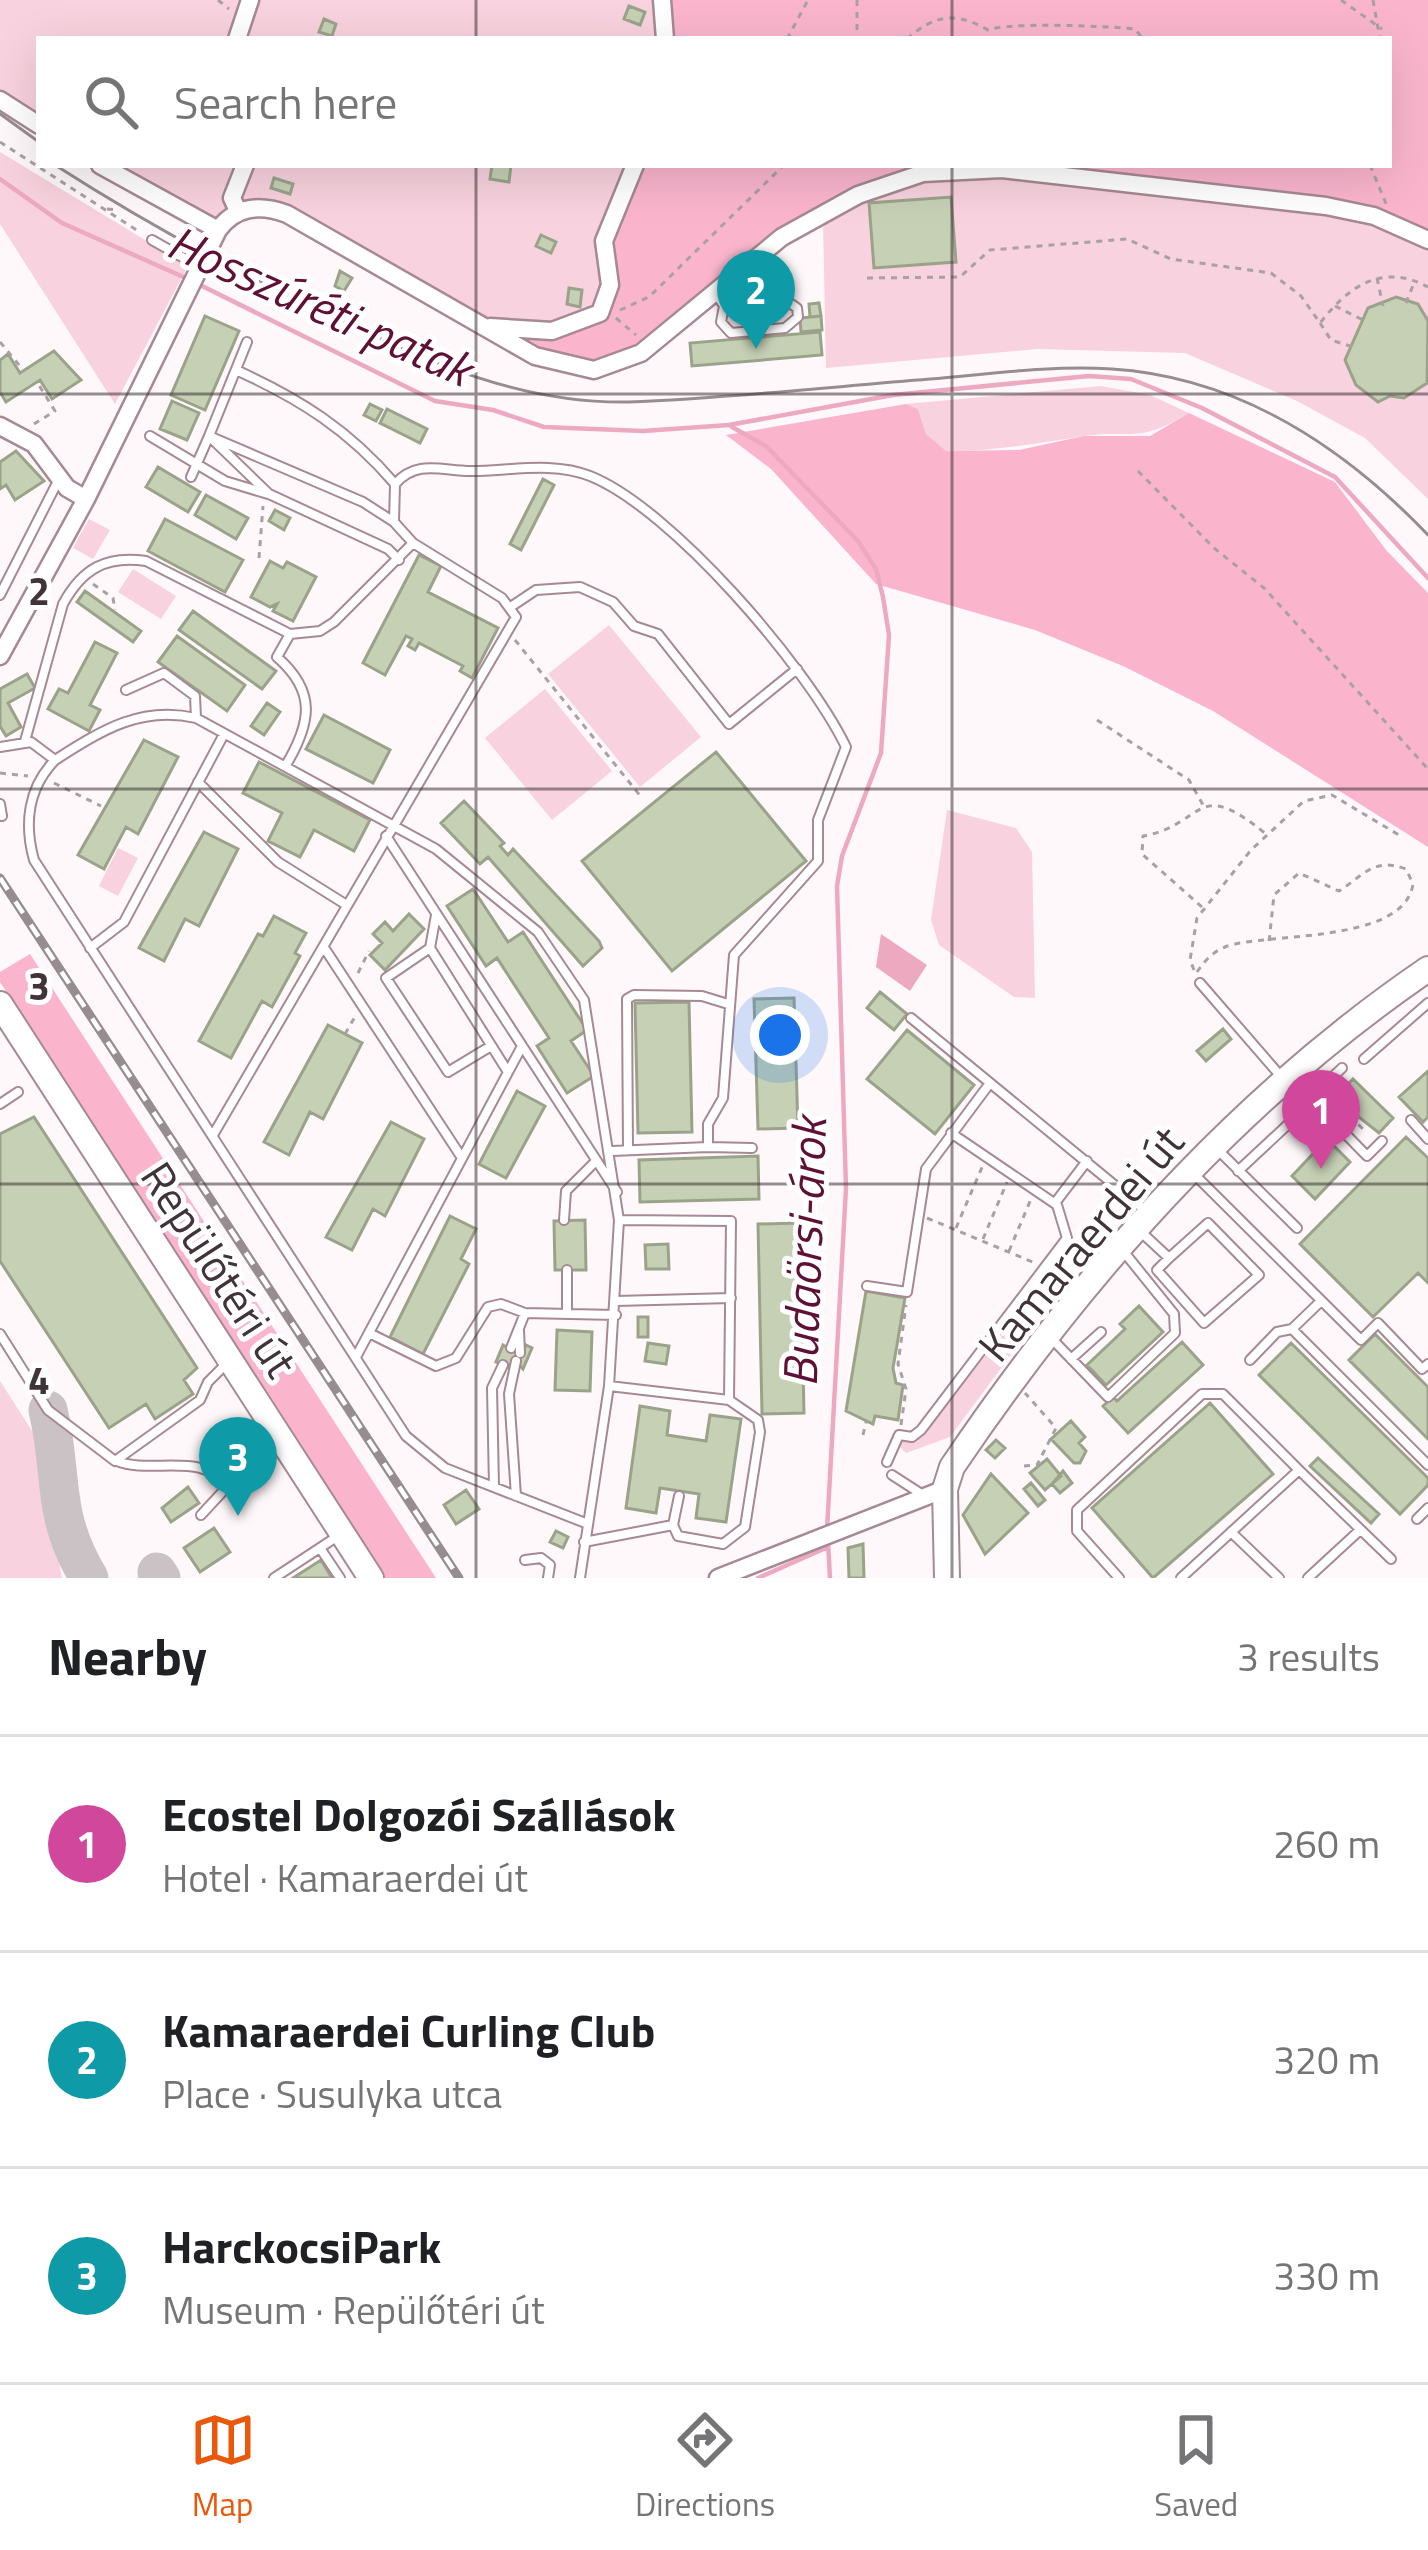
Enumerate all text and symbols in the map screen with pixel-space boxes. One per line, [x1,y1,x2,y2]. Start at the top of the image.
search box [36,36,1392,168]
text: Search here [174,68,397,136]
icon: search [78,69,144,135]
water label: Hosszúréti-patak [157,206,489,407]
pin: 2 [717,250,795,349]
text: 2 [28,561,50,620]
text: 3 [28,956,50,1015]
your location [750,1005,810,1065]
pin: 1 [1282,1070,1360,1169]
street label: Kamaraerdei út [961,1110,1199,1376]
water label: Budaörsi-árok [763,1111,845,1388]
street label: Repülőtéri út [125,1148,315,1390]
text: 4 [28,1350,50,1409]
pin: 3 [199,1417,277,1516]
text: Nearby [48,1617,207,1695]
text: 3 results [1237,1627,1380,1686]
text: Ecostel Dolgozói Szállások [162,1780,675,1848]
text: 1 [76,1814,98,1873]
text: 260 m [1273,1814,1380,1873]
text: Hotel · Kamaraerdei út [162,1848,528,1907]
text: Kamaraerdei Curling Club [162,1996,655,2064]
text: 2 [76,2030,98,2089]
text: 320 m [1273,2030,1380,2089]
text: Place · Susulyka utca [162,2064,502,2123]
text: HarckocsiPark [162,2212,441,2280]
text: 3 [76,2246,98,2305]
text: 330 m [1273,2246,1380,2305]
text: Museum · Repülőtéri út [162,2280,545,2339]
tab: Map [190,2407,256,2529]
tab: Directions [635,2407,775,2529]
tab: Saved [1154,2407,1238,2529]

